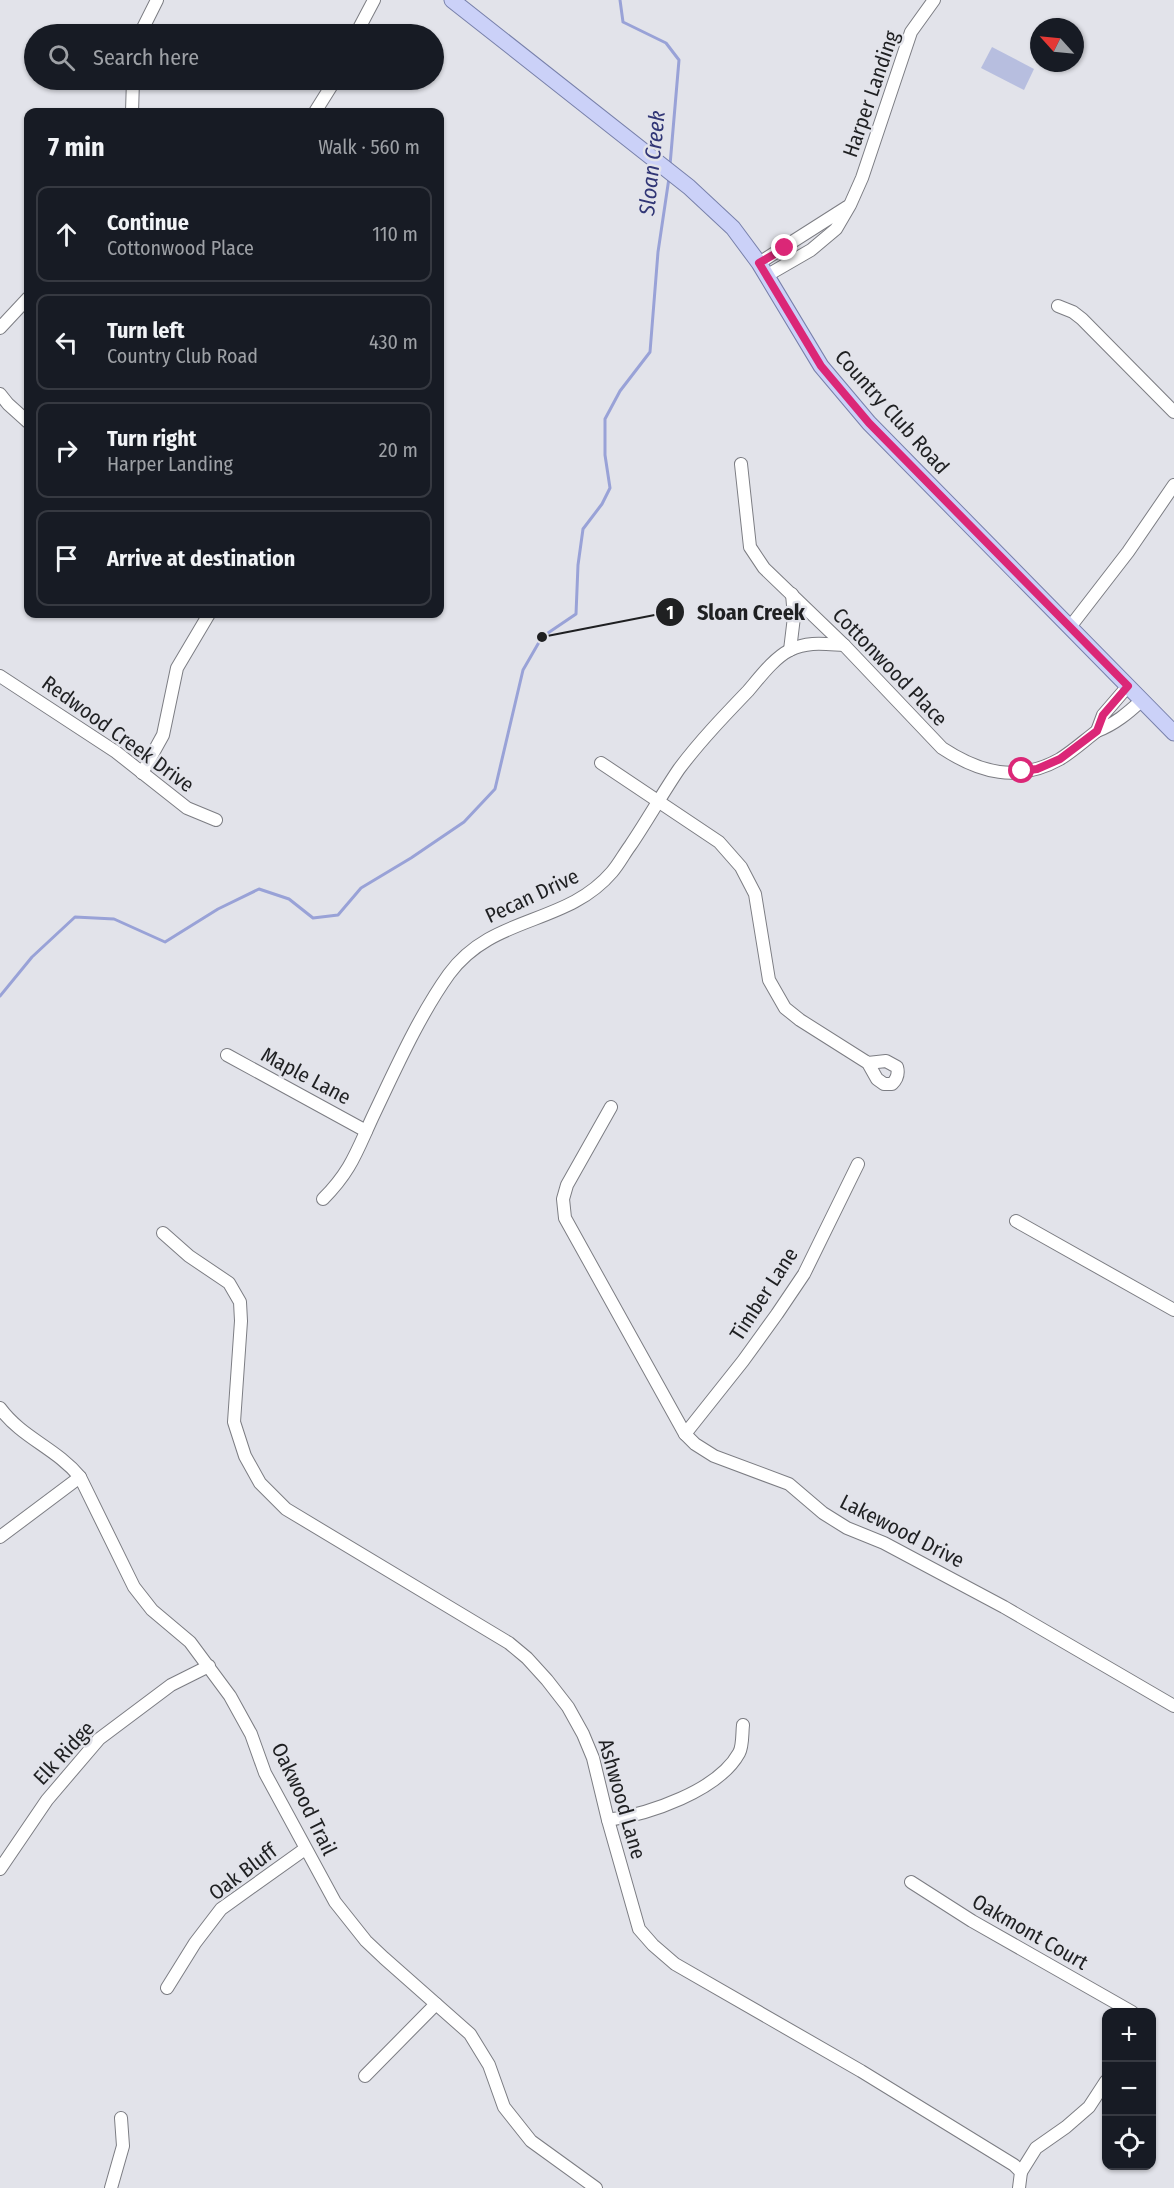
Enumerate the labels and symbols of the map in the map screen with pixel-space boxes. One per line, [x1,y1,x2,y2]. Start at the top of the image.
north arrow [1030,18,1084,72]
street label: Harper Landing [837,27,905,161]
water label: Sloan Creek [633,109,671,218]
route end [771,234,797,260]
street label: Country Club Road [829,344,955,480]
callout: Sloan Creek [655,592,817,632]
text: Sloan Creek [697,599,806,626]
text: 1 [666,602,674,624]
street label: Cottonwood Place [827,602,953,732]
street label: Redwood Creek Drive [37,670,199,798]
route start [1008,757,1034,783]
street label: Pecan Drive [481,863,583,929]
street label: Maple Lane [257,1042,355,1110]
street label: Timber Lane [724,1243,804,1345]
street label: Lakewood Drive [836,1489,968,1573]
street label: Elk Ridge [28,1716,100,1790]
street label: Ashwood Lane [592,1736,652,1862]
street label: Oakwood Trail [266,1738,343,1860]
street label: Oak Bluff [204,1837,284,1906]
street label: Oakmont Court [967,1888,1093,1976]

